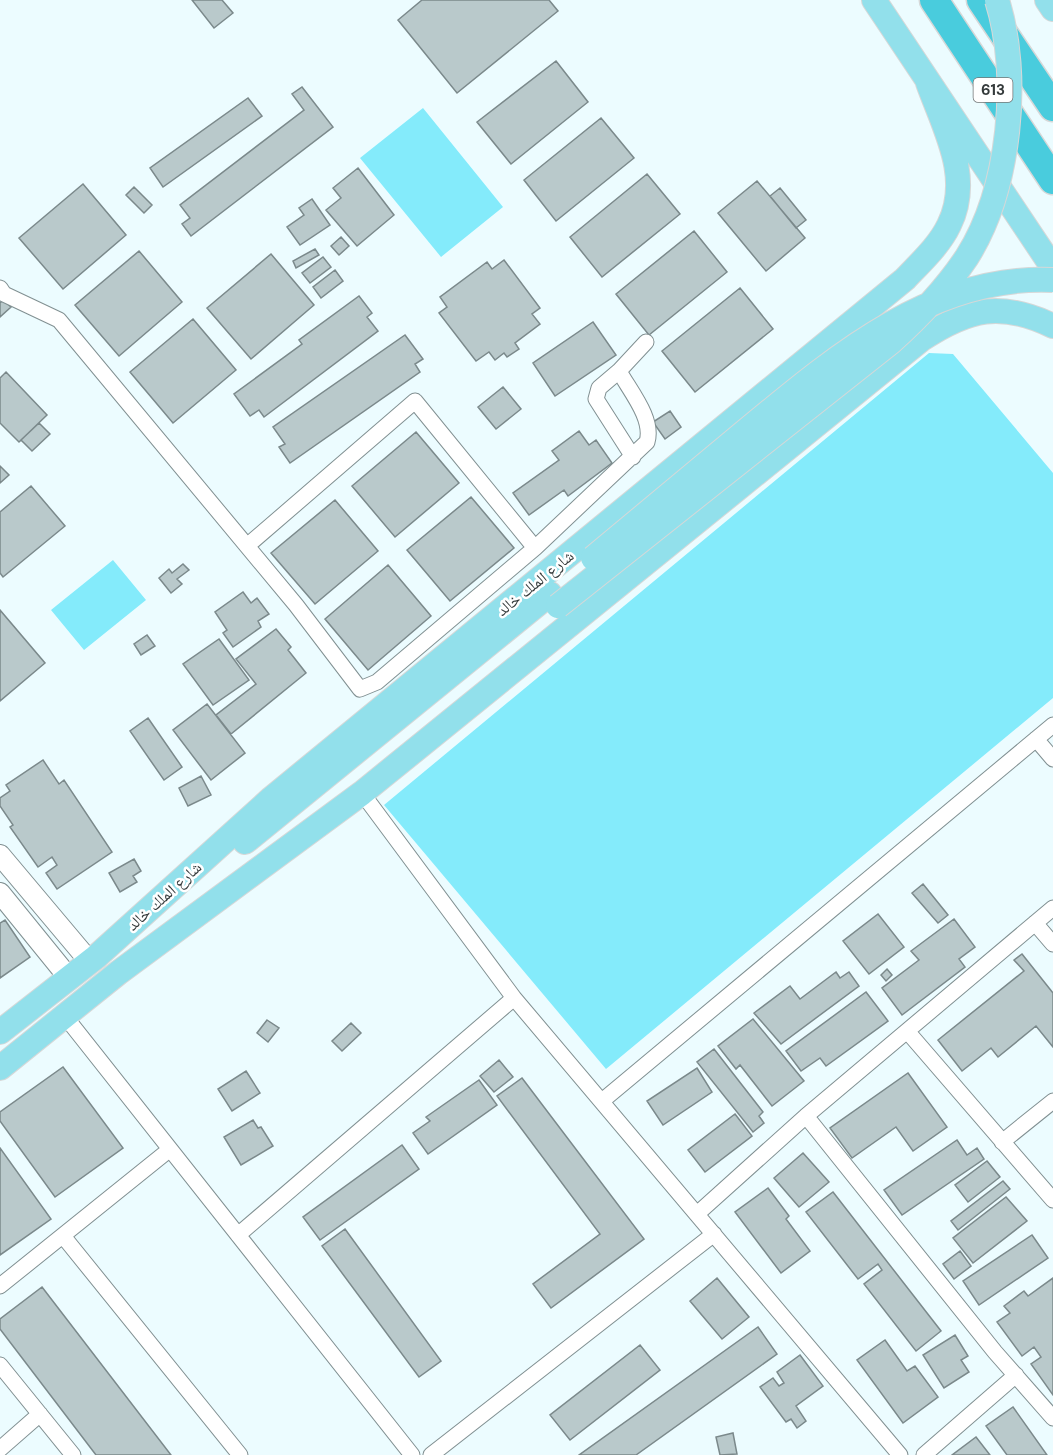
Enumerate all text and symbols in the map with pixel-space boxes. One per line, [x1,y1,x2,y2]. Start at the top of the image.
road number: 613 [974,78,1012,102]
street label: شارع الملك خالد [492,545,578,621]
street label: شارع الملك خالد [122,857,206,935]

